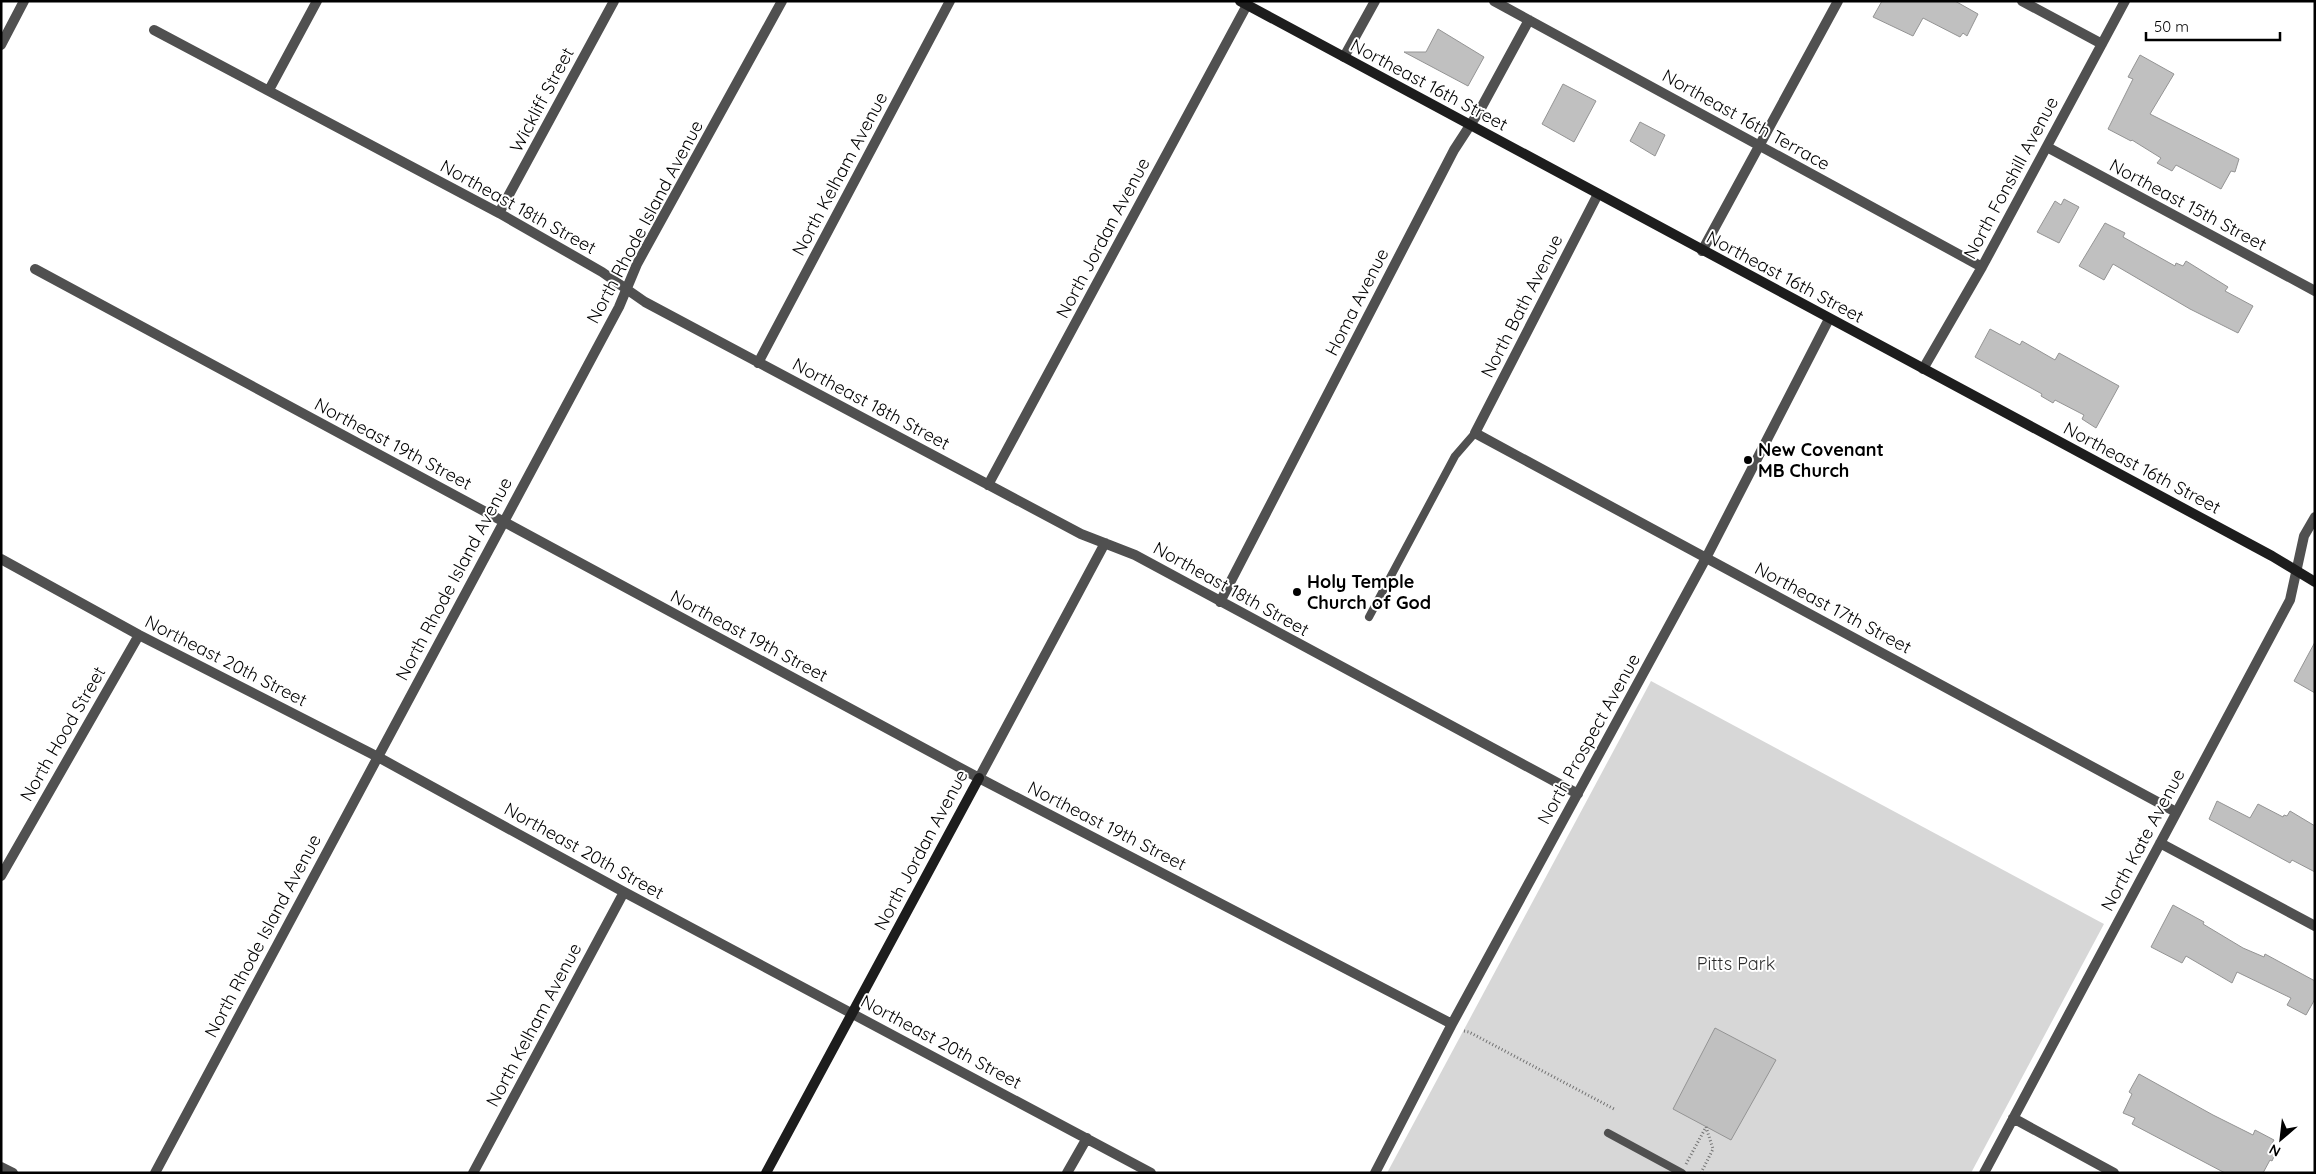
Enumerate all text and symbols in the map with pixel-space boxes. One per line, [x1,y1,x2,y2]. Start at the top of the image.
scale bar [2146,10,2280,42]
text: 50 m [2154,17,2189,36]
street label: Northeast 16th Street [1347,33,1512,136]
street label: Wickliff Street [504,44,579,156]
street label: Northeast 16th Terrace [1658,64,1834,175]
street label: North Kelham Avenue [787,88,892,260]
street label: North Fonshill Avenue [1958,93,2063,263]
street label: North Rhode Island Avenue [581,116,708,327]
street label: Northeast 15th Street [2106,153,2271,256]
street label: Northeast 18th Street [436,154,600,259]
street label: North Jordan Avenue [1050,154,1155,322]
street label: Northeast 16th Street [1703,225,1868,328]
street label: North Bath Avenue [1476,230,1568,381]
street label: Homa Avenue [1320,244,1394,359]
street label: Northeast 18th Street [789,352,954,455]
street label: Northeast 19th Street [311,392,476,495]
street label: Northeast 16th Street [2060,416,2225,519]
place label: New Covenant MB Church [1758,438,1884,482]
marker: New Covenant MB Church [1742,454,1754,466]
street label: North Rhode Island Avenue [390,473,517,684]
street label: Northeast 18th Street [1149,536,1313,641]
street label: Northeast 17th Street [1751,557,1916,659]
place label: Holy Temple Church of God [1307,570,1431,614]
street label: Northeast 19th Street [667,584,832,687]
marker: Holy Temple Church of God [1291,586,1303,598]
street label: Northeast 20th Street [141,610,311,711]
street label: North Prospect Avenue [1532,649,1645,828]
street label: North Hood Street [15,662,110,805]
street label: North Kate Avenue [2095,765,2190,915]
street label: North Jordan Avenue [868,766,973,934]
street label: Northeast 19th Street [1024,776,1190,876]
street label: Northeast 20th Street [500,797,668,904]
street label: North Rhode Island Avenue [199,830,326,1041]
street label: North Kelham Avenue [481,939,586,1111]
park label: Pitts Park [1697,952,1775,975]
street label: Northeast 20th Street [857,989,1026,1094]
north arrow [2256,1114,2306,1164]
text: N [2266,1140,2284,1161]

